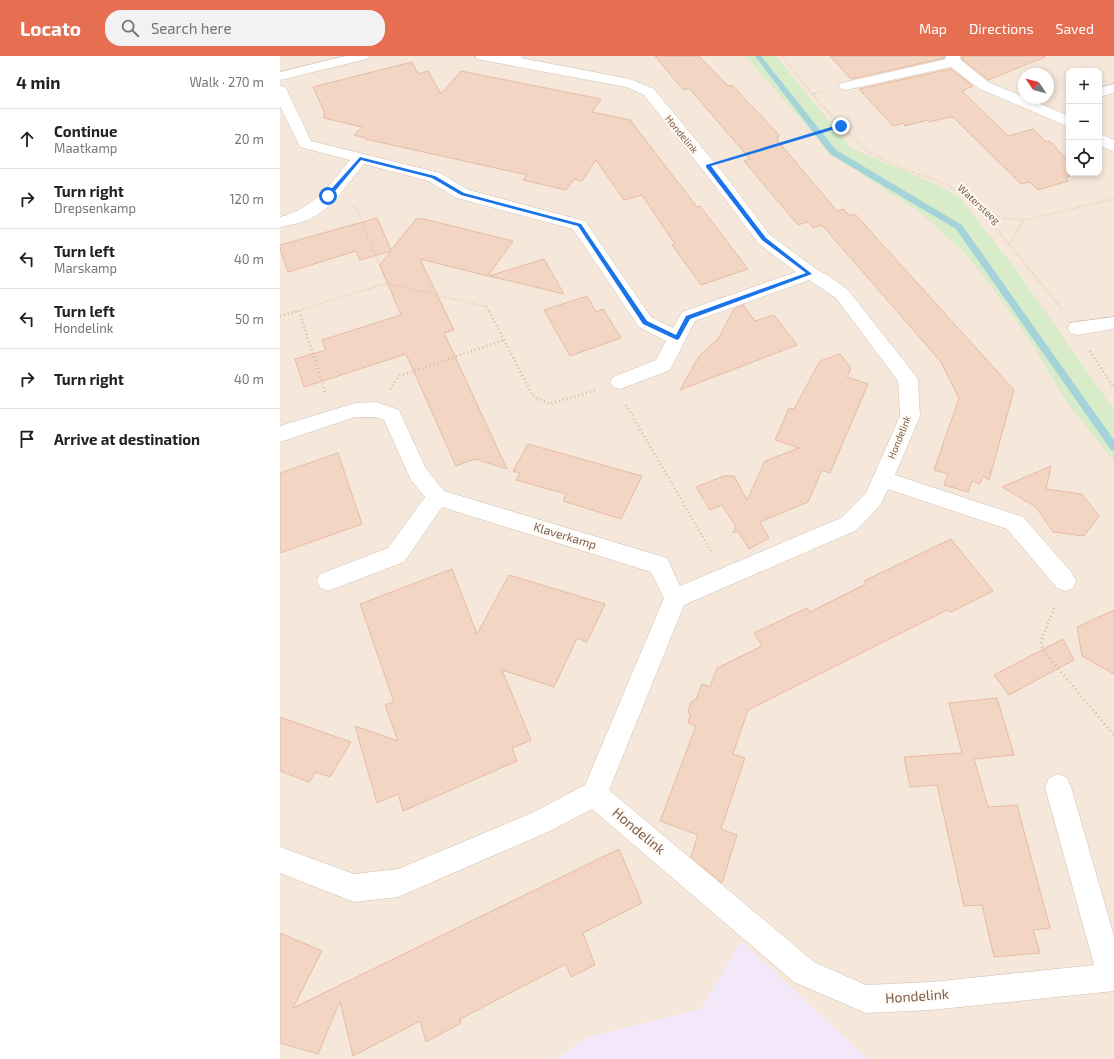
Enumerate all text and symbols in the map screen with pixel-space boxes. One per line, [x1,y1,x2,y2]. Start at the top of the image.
search box [105,10,385,46]
text: Locato [20,17,81,40]
icon: search [119,17,141,39]
text: Search here [151,19,231,37]
text: Map [919,20,947,37]
text: Directions [969,20,1034,37]
text: Saved [1056,20,1094,37]
north arrow [1018,68,1054,104]
map controls [1066,68,1102,176]
button: + [1066,68,1102,104]
text: 4 min [16,72,60,92]
text: Walk · 270 m [189,74,264,90]
button: − [1066,104,1102,140]
street label: Hondelink [663,112,701,156]
route end [832,117,850,135]
text: Continue [54,122,117,140]
icon: ahead [16,128,38,150]
text: 20 m [235,131,264,147]
text: Maatkamp [54,140,117,156]
button: locate [1066,140,1102,176]
street label: Watersteeg [955,181,1003,227]
text: Turn right [54,182,124,200]
route start [319,187,337,205]
icon: right [16,188,38,210]
text: 120 m [229,191,264,207]
text: Drepsenkamp [54,200,136,216]
text: Turn left [54,242,115,260]
icon: left [16,248,38,270]
text: 40 m [234,251,264,267]
text: Marskamp [54,260,117,276]
text: Turn left [54,302,115,320]
icon: left [16,308,38,330]
text: 50 m [235,311,264,327]
text: Hondelink [54,320,113,336]
icon: right [16,368,38,390]
text: Turn right [54,370,124,388]
text: 40 m [234,371,264,387]
street label: Hondelink [885,414,913,460]
icon: arrive [16,428,38,450]
text: Arrive at destination [54,430,200,448]
street label: Klaverkamp [532,519,598,551]
street label: Hondelink [609,804,669,858]
street label: Hondelink [885,985,949,1006]

